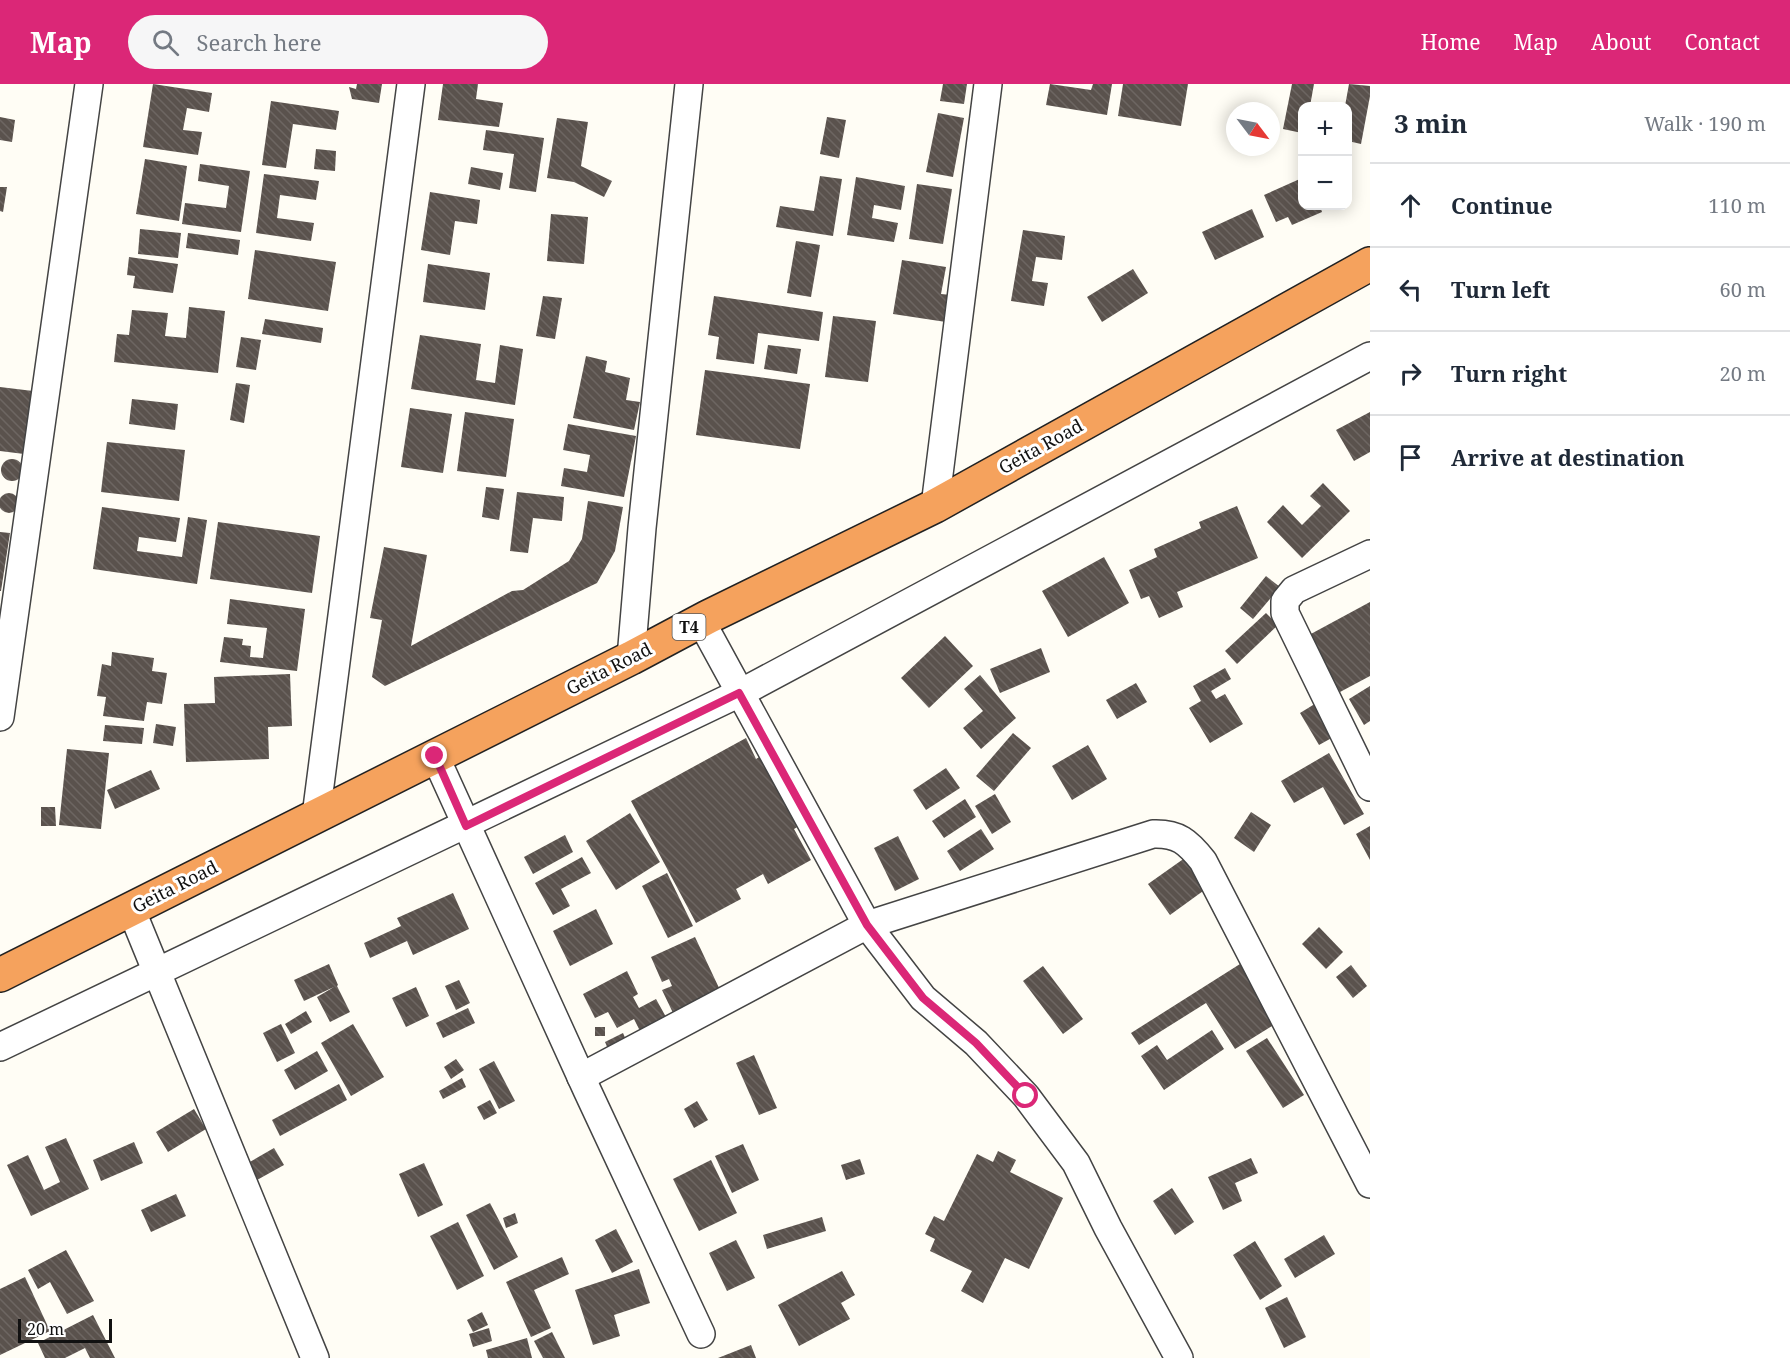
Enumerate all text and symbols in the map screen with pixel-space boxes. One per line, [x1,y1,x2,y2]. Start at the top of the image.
search box [128,15,548,69]
text: Map [30,23,92,61]
icon: search [149,26,182,59]
text: Search here [197,27,321,57]
text: Home [1421,28,1481,56]
text: Map [1514,28,1558,56]
text: About [1591,28,1652,56]
text: Contact [1685,28,1760,56]
north arrow [1226,102,1280,156]
map controls [1298,102,1352,210]
button: + [1298,102,1352,156]
text: 3 min [1394,105,1468,141]
text: Walk · 190 m [1644,110,1766,137]
button: − [1298,156,1352,210]
icon: ahead [1394,189,1427,222]
text: Continue [1451,190,1553,220]
text: 110 m [1708,192,1766,219]
icon: left [1394,273,1427,306]
text: Turn left [1451,274,1550,304]
text: 60 m [1720,276,1766,303]
icon: right [1394,357,1427,390]
text: Turn right [1451,358,1567,388]
text: 20 m [1720,360,1766,387]
street label: Geita Road [994,413,1087,479]
icon: arrive [1394,441,1427,474]
text: Arrive at destination [1451,442,1685,472]
road number: T4 [672,614,706,640]
street label: Geita Road [562,636,655,700]
route end [421,742,447,768]
street label: Geita Road [128,854,221,918]
route start [1012,1082,1038,1108]
scale bar [18,1316,112,1344]
text: 20 m [27,1318,64,1340]

